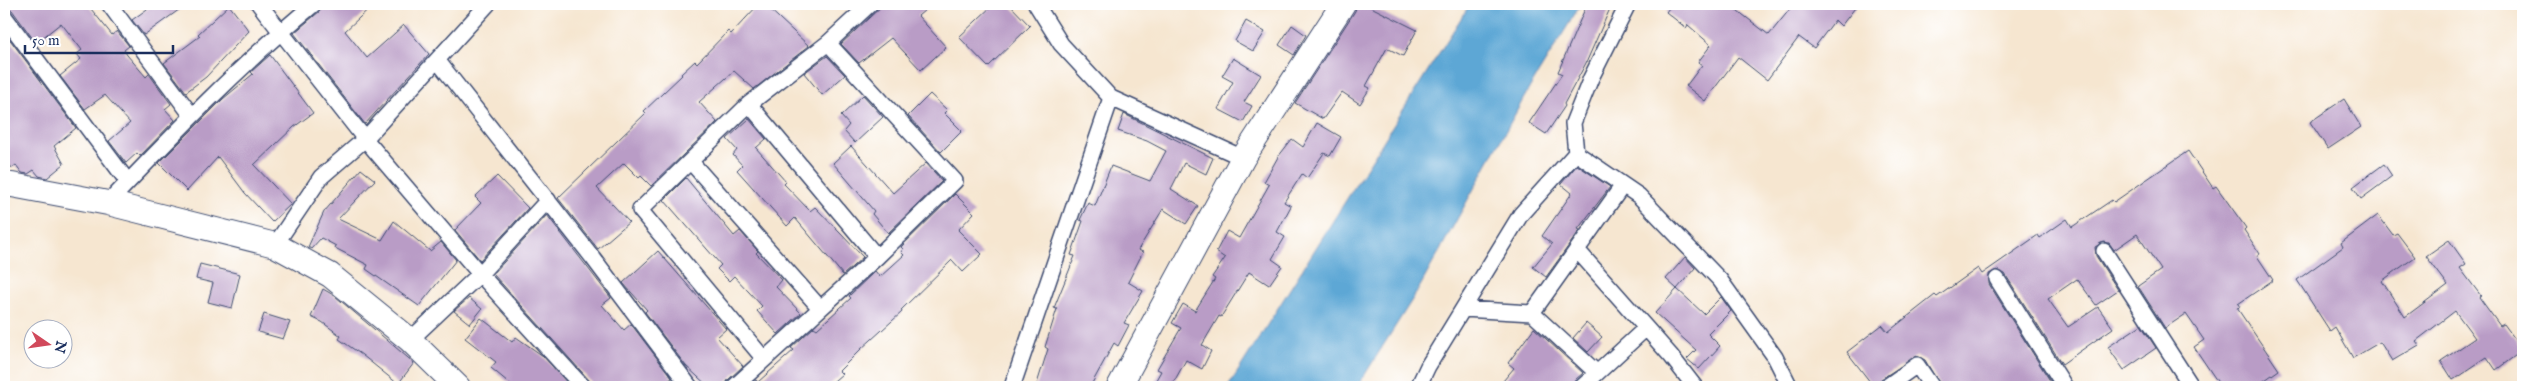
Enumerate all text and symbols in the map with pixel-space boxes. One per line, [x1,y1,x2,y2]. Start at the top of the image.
scale bar [25,22,172,54]
text: 50 m [32,31,60,50]
north arrow [22,318,72,368]
text: N [50,338,70,355]

